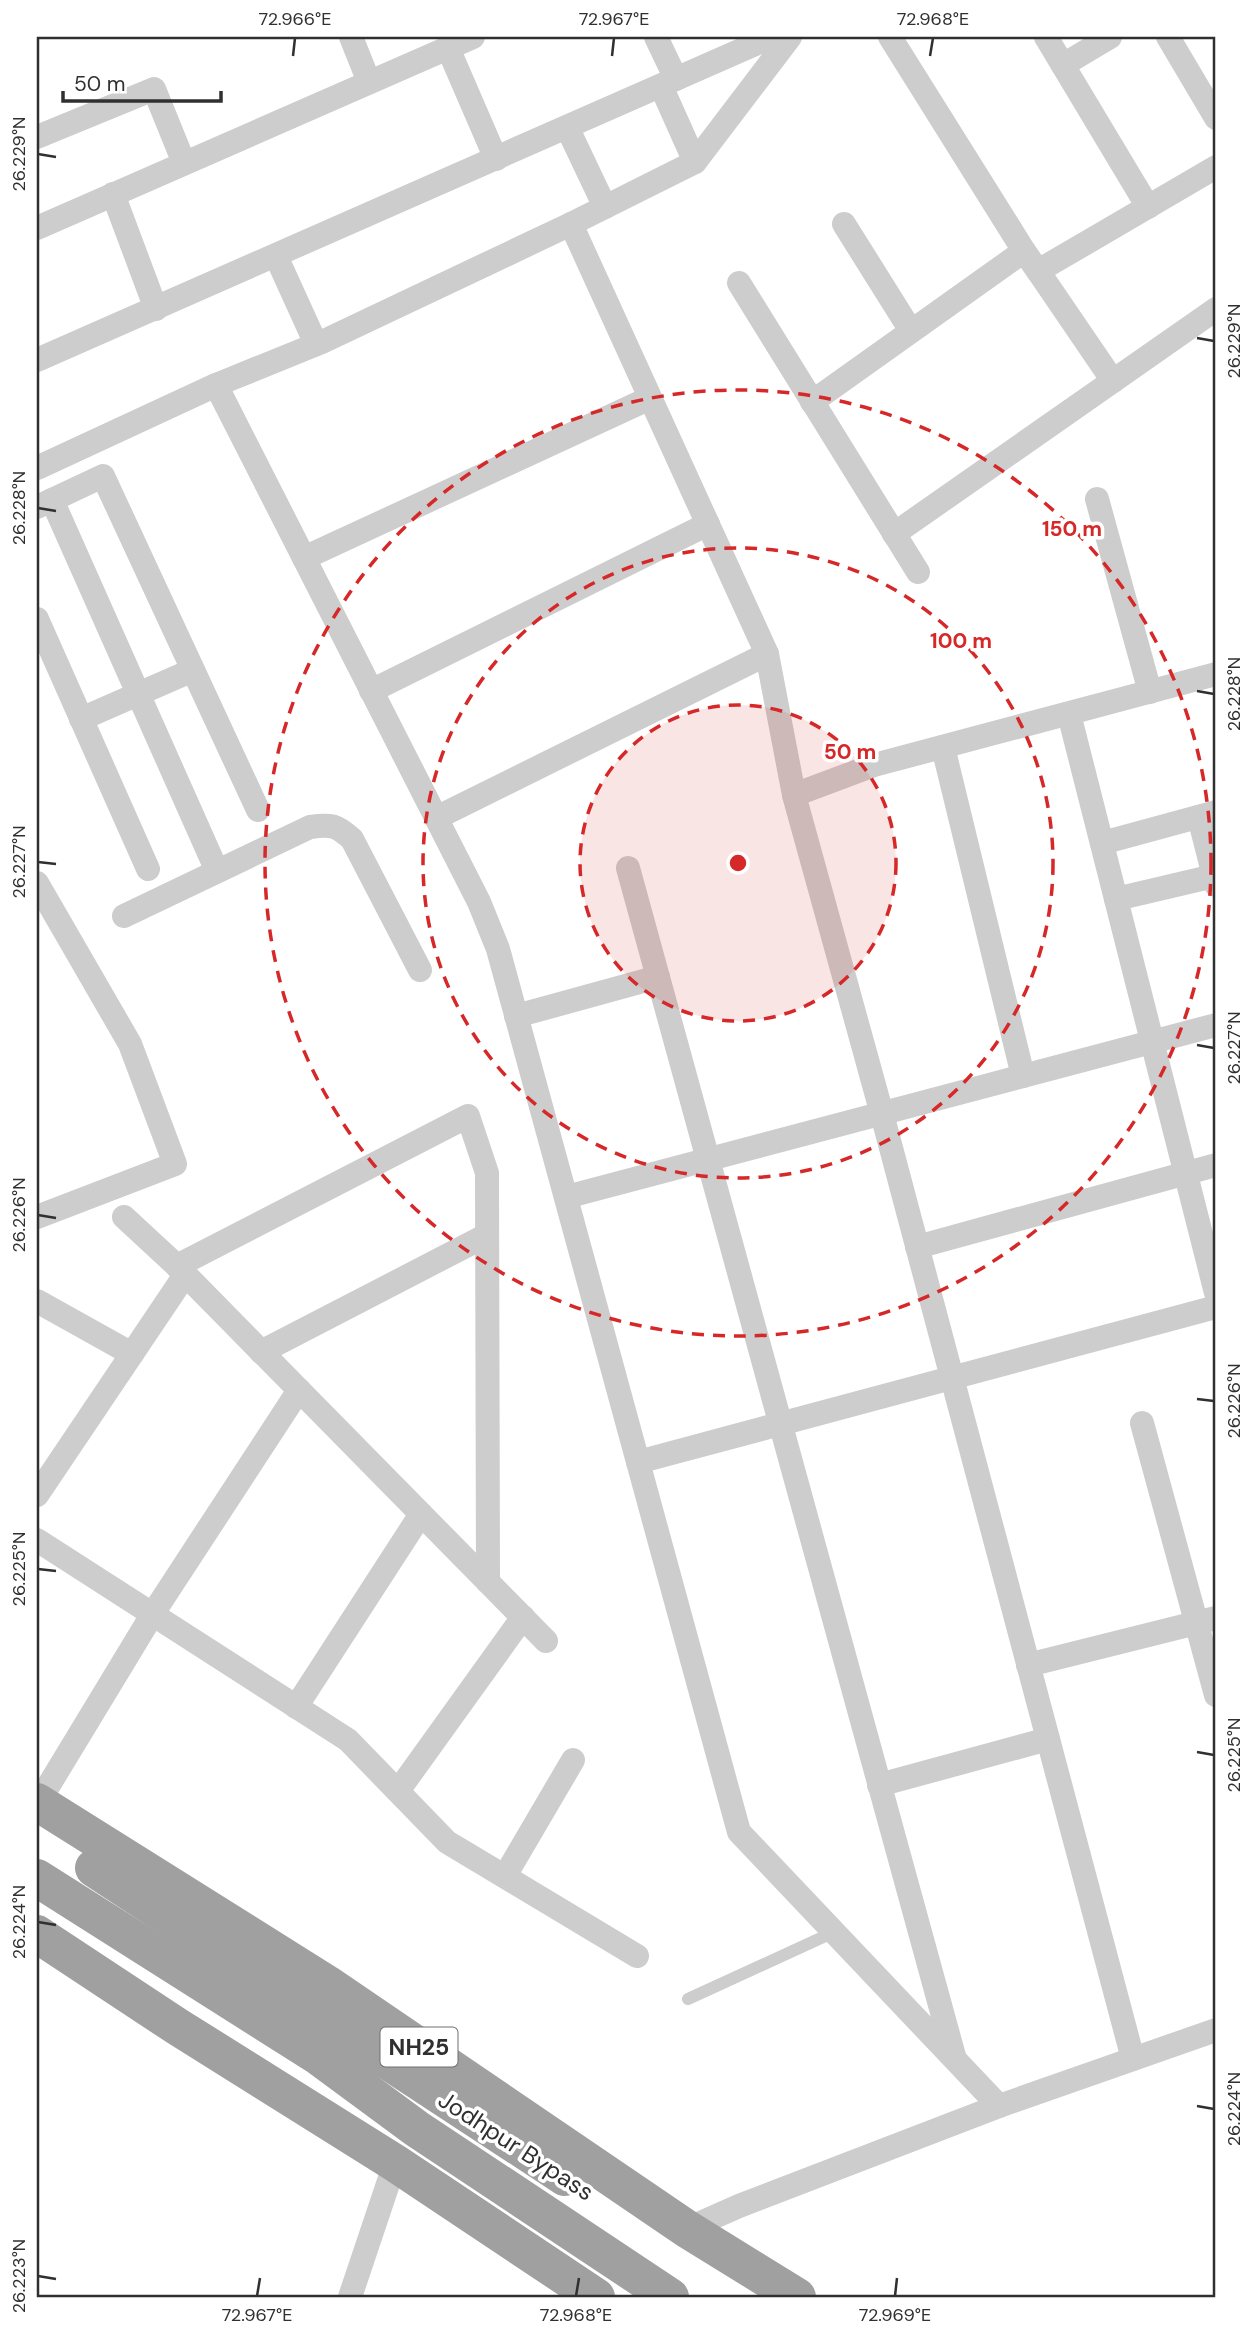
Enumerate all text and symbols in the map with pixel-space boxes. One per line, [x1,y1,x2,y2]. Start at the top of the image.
text: 72.966°E [259,7,331,31]
text: 72.967°E [579,7,649,31]
text: 72.968°E [897,7,969,31]
scale bar [63,60,220,104]
text: 50 m [74,70,125,98]
text: 26.229°N [7,116,31,192]
text: 26.229°N [1222,303,1246,379]
text: 26.228°N [7,471,31,545]
text: 150 m [1042,515,1102,543]
text: 100 m [930,627,992,655]
text: 26.228°N [1222,657,1246,731]
text: 50 m [824,738,876,766]
text: 26.227°N [7,825,31,899]
centre of rings [726,851,750,875]
text: 26.227°N [1222,1011,1246,1085]
text: 26.226°N [7,1177,31,1253]
text: 26.226°N [1222,1363,1246,1439]
text: 26.225°N [7,1532,31,1606]
text: 26.225°N [1222,1718,1246,1792]
text: 26.224°N [7,1885,31,1959]
road number: NH25 [380,2028,458,2066]
text: 26.224°N [1222,2072,1246,2146]
street label: Jodhpur Bypass [433,2084,600,2207]
text: 26.223°N [7,2239,31,2313]
text: 72.967°E [222,2303,292,2327]
text: 72.968°E [540,2303,612,2327]
text: 72.969°E [859,2303,931,2327]

